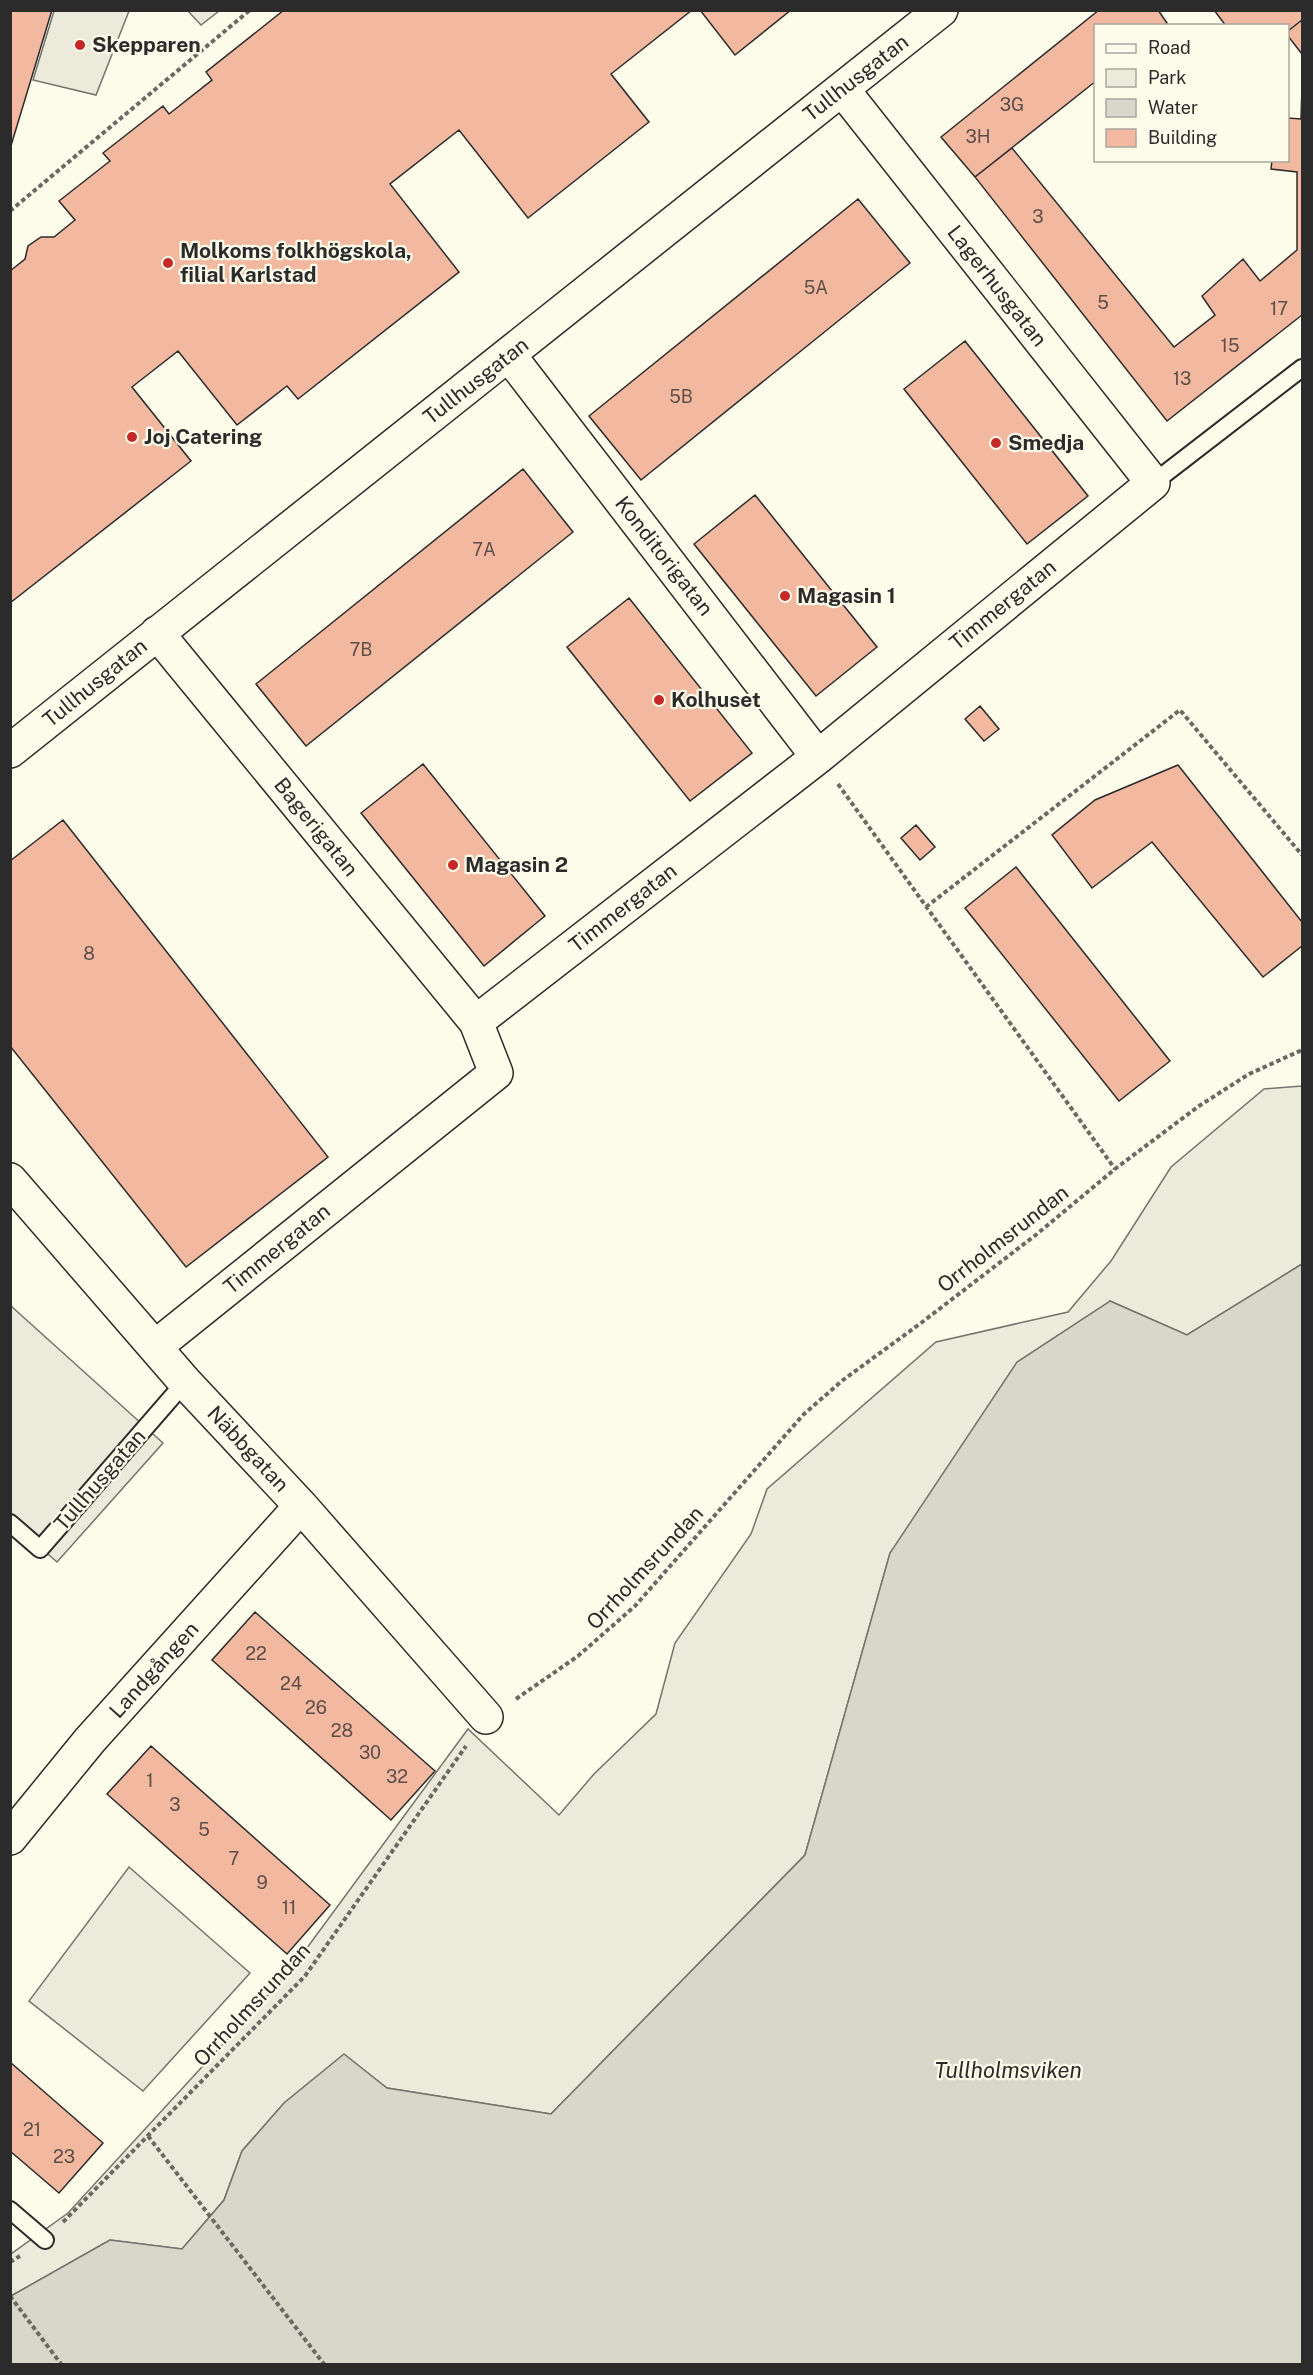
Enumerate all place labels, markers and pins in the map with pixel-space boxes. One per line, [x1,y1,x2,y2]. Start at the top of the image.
place label: Skepparen [92,32,201,57]
marker: Skepparen [73,38,87,52]
place label: Molkoms folkhögskola, filial Karlstad [180,238,412,287]
marker: Molkoms folkhögskola, filial Karlstad [161,256,175,270]
place label: Joj Catering [144,424,262,449]
marker: Joj Catering [125,430,139,444]
place label: Smedja [1008,430,1084,455]
marker: Smedja [989,436,1003,450]
place label: Magasin 1 [797,583,896,608]
marker: Magasin 1 [778,589,792,603]
place label: Kolhuset [671,687,761,712]
marker: Kolhuset [652,693,666,707]
place label: Magasin 2 [465,852,568,877]
marker: Magasin 2 [446,858,460,872]

